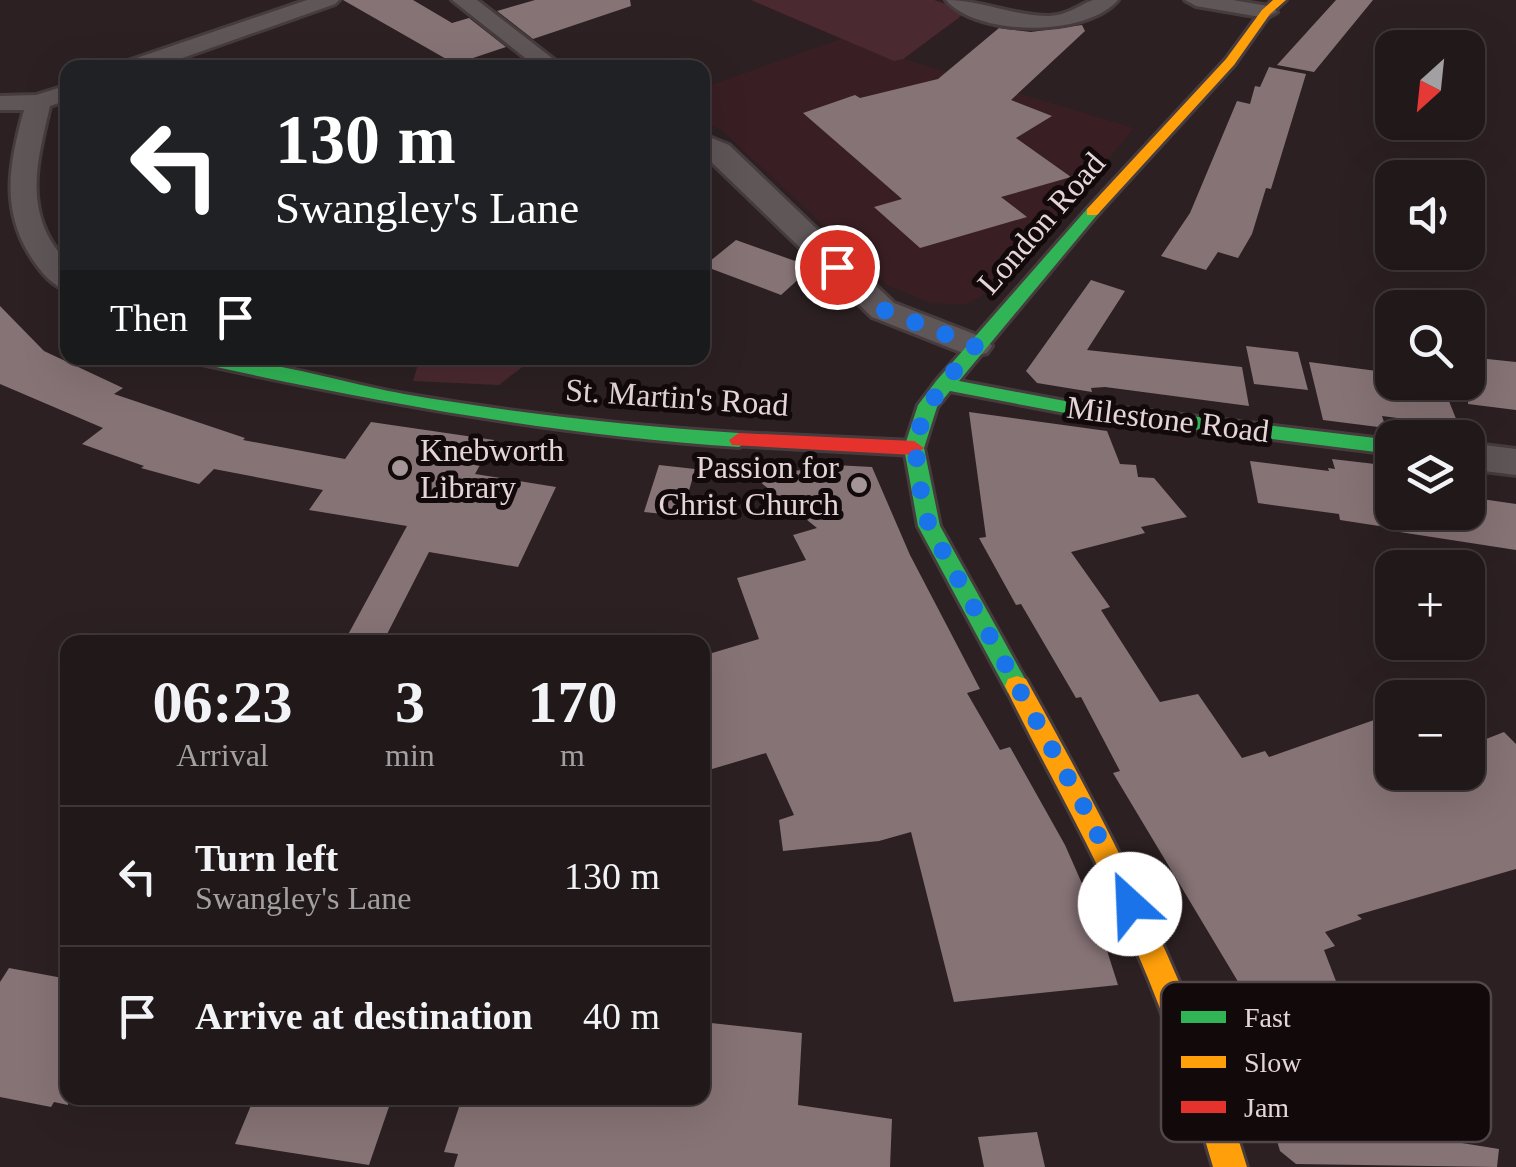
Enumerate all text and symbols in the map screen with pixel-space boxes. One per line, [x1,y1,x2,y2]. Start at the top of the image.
north arrow [1375,30,1485,140]
map controls [1375,30,1485,790]
icon: left [110,100,240,230]
text: 130 m [275,101,456,178]
street label: London Road [970,145,1112,301]
button: sound [1375,160,1485,270]
text: Swangley's Lane [275,183,579,233]
pin [795,225,880,310]
icon: arrive [810,240,865,295]
icon: arrive [208,290,263,345]
button: search [1375,290,1485,400]
text: Then [110,297,188,339]
street label: St. Martin's Road [564,371,790,423]
street label: Milestone Road [1065,389,1271,449]
button: layers [1375,420,1485,530]
place label: Knebworth Library [420,432,564,505]
place label: Passion for Christ Church [659,449,839,522]
marker: Knebworth Library [389,457,411,479]
marker: Passion for Christ Church [848,474,870,496]
button: + [1375,550,1485,660]
text: 06:23 [153,669,293,735]
text: 3 [395,669,425,735]
text: 170 [527,669,617,735]
button: − [1375,680,1485,790]
text: Arrival [176,737,269,773]
text: min [385,737,435,773]
text: m [560,737,585,773]
text: Turn left [195,837,338,879]
icon: left [110,849,165,904]
position arrow [1078,852,1182,956]
text: 130 m [564,855,660,897]
text: Swangley's Lane [195,880,411,916]
legend [1161,982,1491,1142]
icon: arrive [110,989,165,1044]
text: Arrive at destination [195,995,533,1037]
text: 40 m [583,995,660,1037]
text: Fast [1244,1002,1291,1033]
text: Slow [1244,1047,1302,1078]
text: Jam [1244,1092,1289,1123]

